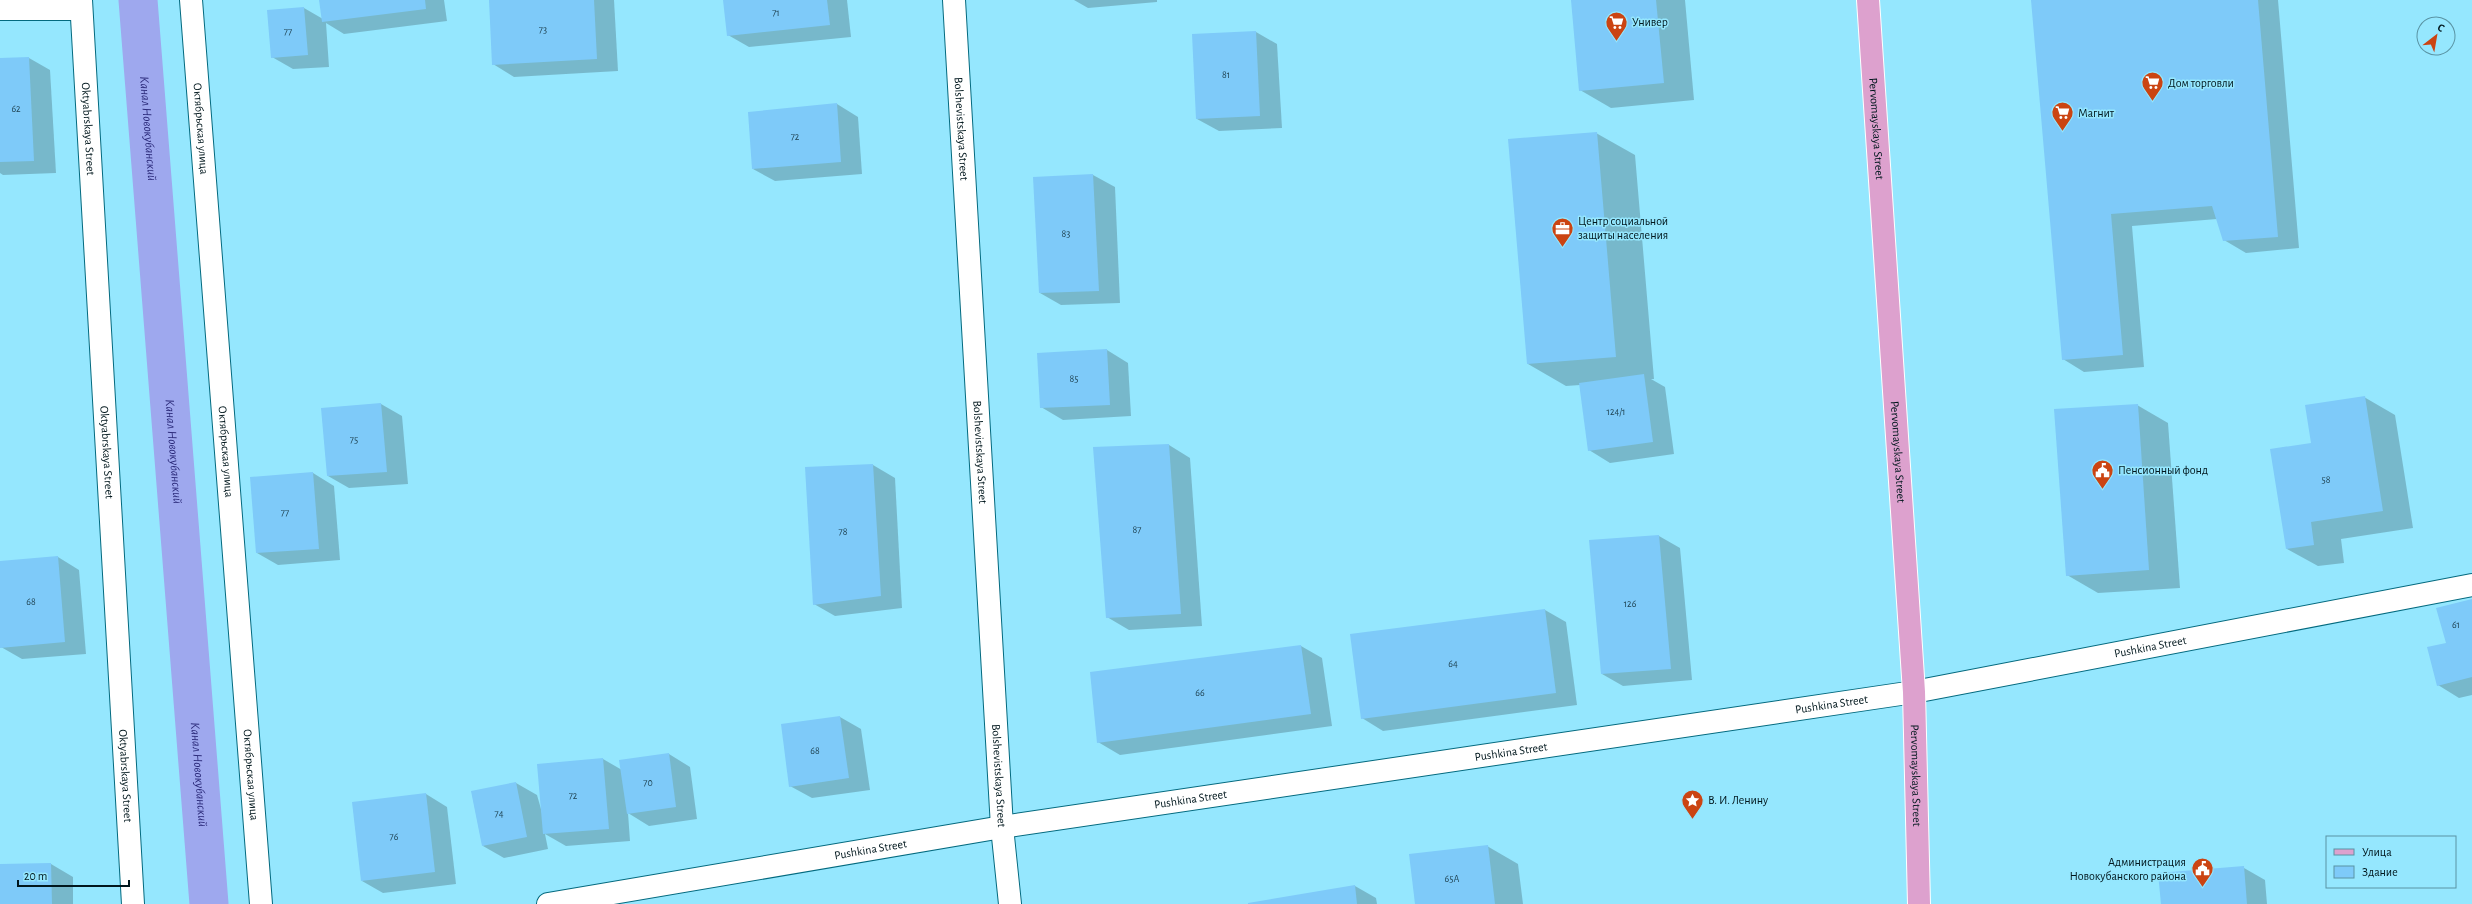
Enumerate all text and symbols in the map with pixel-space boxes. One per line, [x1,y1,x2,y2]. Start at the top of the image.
house number: 71 [772,8,780,18]
supermarket icon: Универ [1604,9,1630,42]
place label: Универ [1632,16,1668,28]
north arrow [2416,16,2456,56]
text: С [2435,22,2446,34]
house number: 73 [539,25,547,35]
house number: 77 [284,27,292,37]
house number: 81 [1222,70,1230,80]
supermarket icon: Дом торговли [2140,70,2166,103]
water label: Канал Новокубанский [138,76,159,181]
street label: Bolshevistskaya Street [952,77,970,181]
street label: Pervomayskaya Street [1867,77,1886,180]
place label: Дом торговли [2168,77,2234,89]
street label: Oktyabrskaya Street [80,82,97,176]
street label: Октябрьская улица [191,82,211,175]
supermarket icon: Магнит [2049,100,2075,133]
house number: 62 [11,104,21,114]
place label: Магнит [2078,107,2115,119]
house number: 72 [791,132,800,142]
office icon: Центр социальной защиты населения [1549,215,1575,248]
place label: Центр социальной защиты населения [1578,215,1668,241]
house number: 83 [1062,229,1070,239]
house number: 85 [1070,374,1078,384]
water label: Канал Новокубанский [163,399,184,505]
street label: Bolshevistskaya Street [971,400,989,504]
street label: Pervomayskaya Street [1889,401,1907,503]
street label: Oktyabrskaya Street [98,405,116,499]
street label: Октябрьская улица [216,405,236,498]
house number: 124/1 [1606,407,1626,417]
house number: 75 [350,435,358,445]
public building icon: Пенсионный фонд [2089,457,2115,490]
place label: Пенсионный фонд [2118,464,2208,476]
house number: 58 [2322,475,2331,485]
house number: 77 [281,508,289,518]
house number: 87 [1133,525,1141,535]
house number: 78 [839,527,848,537]
house number: 68 [26,597,36,607]
house number: 126 [1624,599,1637,609]
house number: 61 [2452,620,2460,630]
street label: Pushkina Street [2113,634,2188,659]
house number: 64 [1448,659,1458,669]
house number: 66 [1195,688,1205,698]
street label: Pushkina Street [1794,693,1869,716]
water label: Канал Новокубанский [188,722,209,828]
street label: Bolshevistskaya Street [990,724,1008,828]
street label: Pervomayskaya Street [1909,724,1923,827]
street label: Октябрьская улица [241,728,261,821]
street label: Oktyabrskaya Street [117,729,134,823]
street label: Pushkina Street [1474,740,1548,763]
house number: 68 [810,746,820,756]
house number: 70 [643,778,653,788]
place icon: В. И. Ленину [1680,787,1706,820]
street label: Pushkina Street [1153,788,1228,810]
house number: 72 [569,791,578,801]
place label: В. И. Ленину [1708,794,1768,807]
house number: 74 [495,809,504,819]
house number: 76 [390,832,399,842]
legend [2326,836,2456,888]
street label: Pushkina Street [833,837,908,861]
text: Улица [2362,846,2392,858]
place label: Администрация Новокубанского района [2070,856,2187,883]
public building icon: Администрация Новокубанского района [2189,856,2215,889]
scale bar [18,862,129,888]
text: Здание [2362,866,2398,878]
text: 20 m [24,870,47,882]
house number: 65А [1445,874,1459,884]

